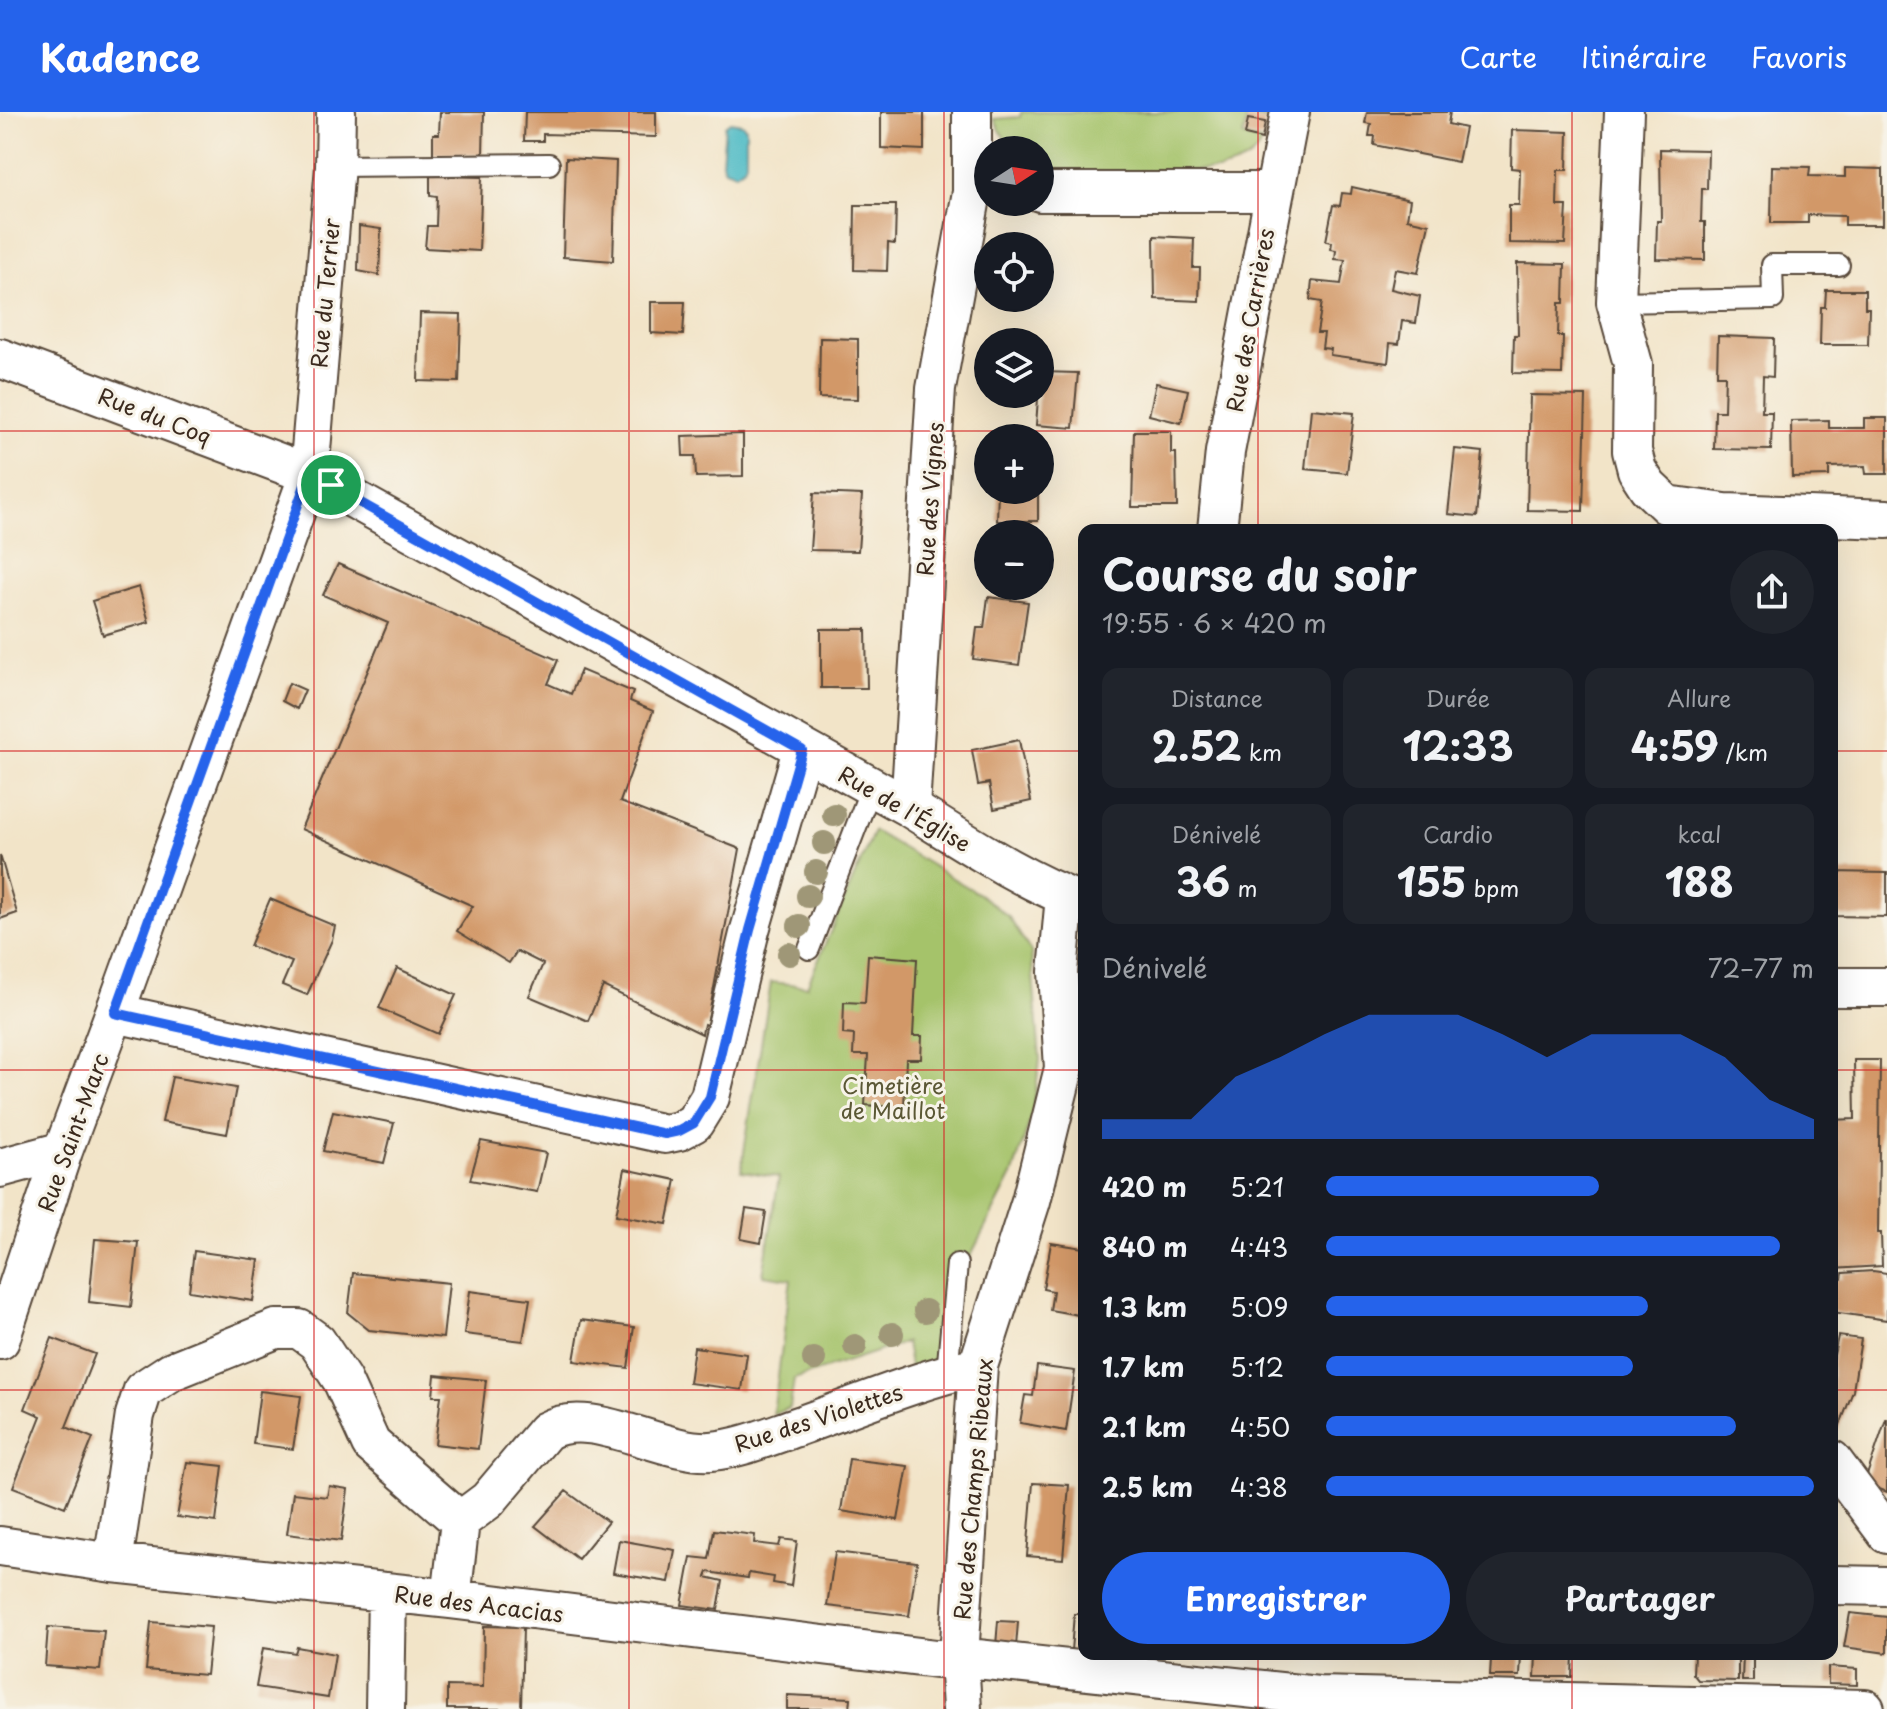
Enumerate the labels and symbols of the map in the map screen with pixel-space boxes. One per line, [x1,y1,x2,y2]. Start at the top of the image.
north arrow [974,136,1054,216]
street label: Rue du Terrier [301,216,347,369]
street label: Rue des Carrières [1217,226,1281,414]
street label: Rue du Coq [94,378,216,452]
street label: Rue des Vignes [907,421,951,577]
pin [297,451,365,519]
street label: Rue de l'Église [833,757,977,859]
street label: Rue Saint-Marc [28,1048,116,1216]
park label: Cimetière de Maillot [841,1068,945,1126]
street label: Rue des Champs Ribeaux [944,1357,1000,1621]
street label: Rue des Violettes [730,1374,906,1460]
street label: Rue des Acacias [393,1576,565,1630]

